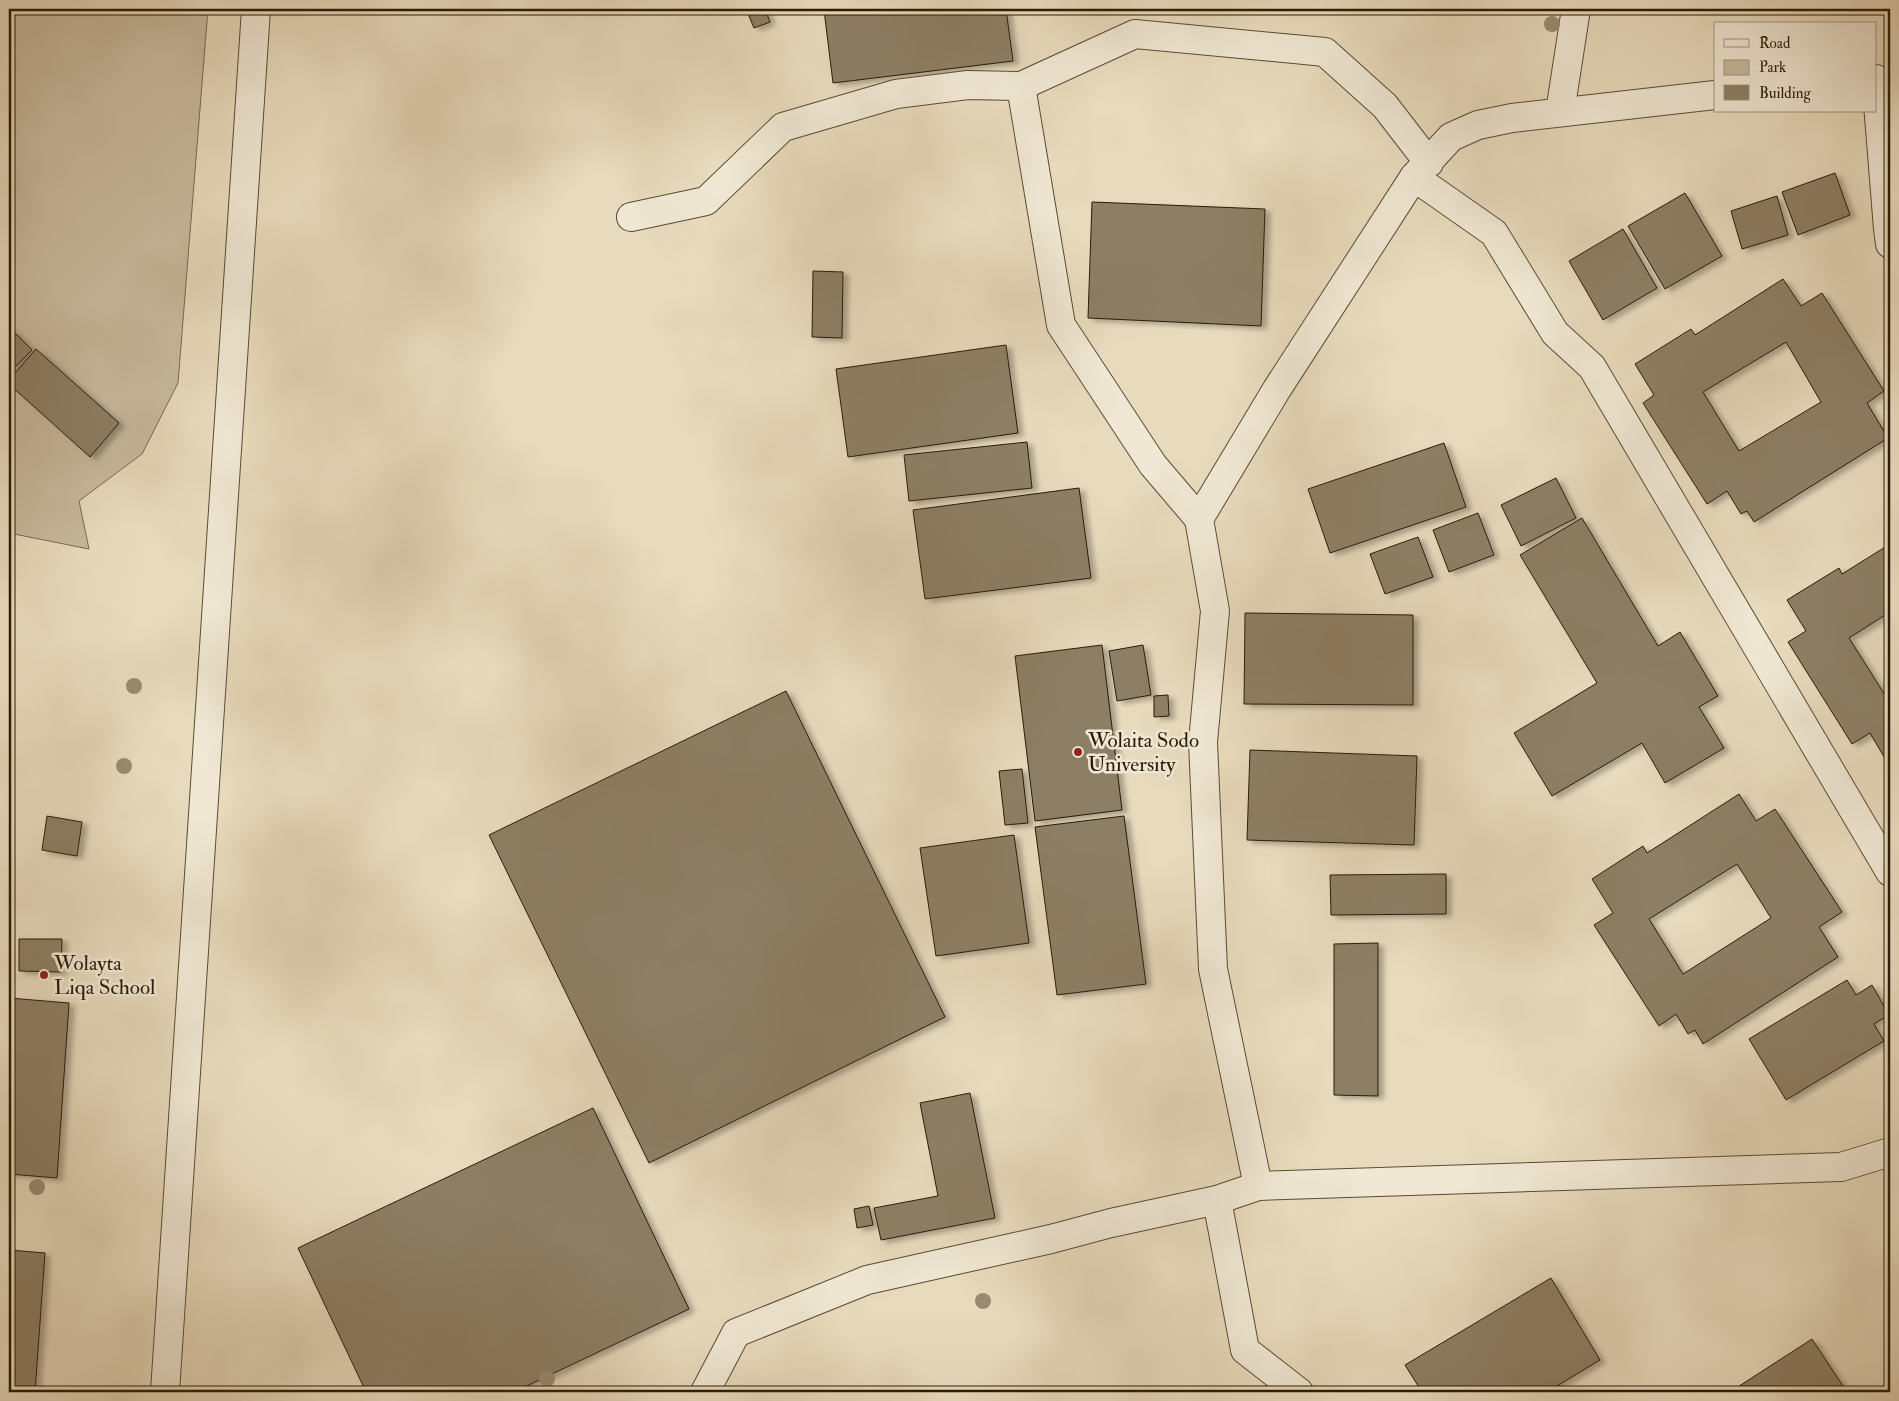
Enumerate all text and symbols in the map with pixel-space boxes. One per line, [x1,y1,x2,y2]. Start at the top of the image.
legend [1714,22,1876,112]
text: Road [1759,34,1791,53]
text: Park [1759,58,1786,77]
text: Building [1759,84,1811,103]
place label: Wolaita Sodo University [1087,727,1199,778]
marker: Wolaita Sodo University [1072,746,1084,758]
place label: Wolayta Liqa School [53,950,156,1001]
marker: Wolayta Liqa School [38,969,50,981]

